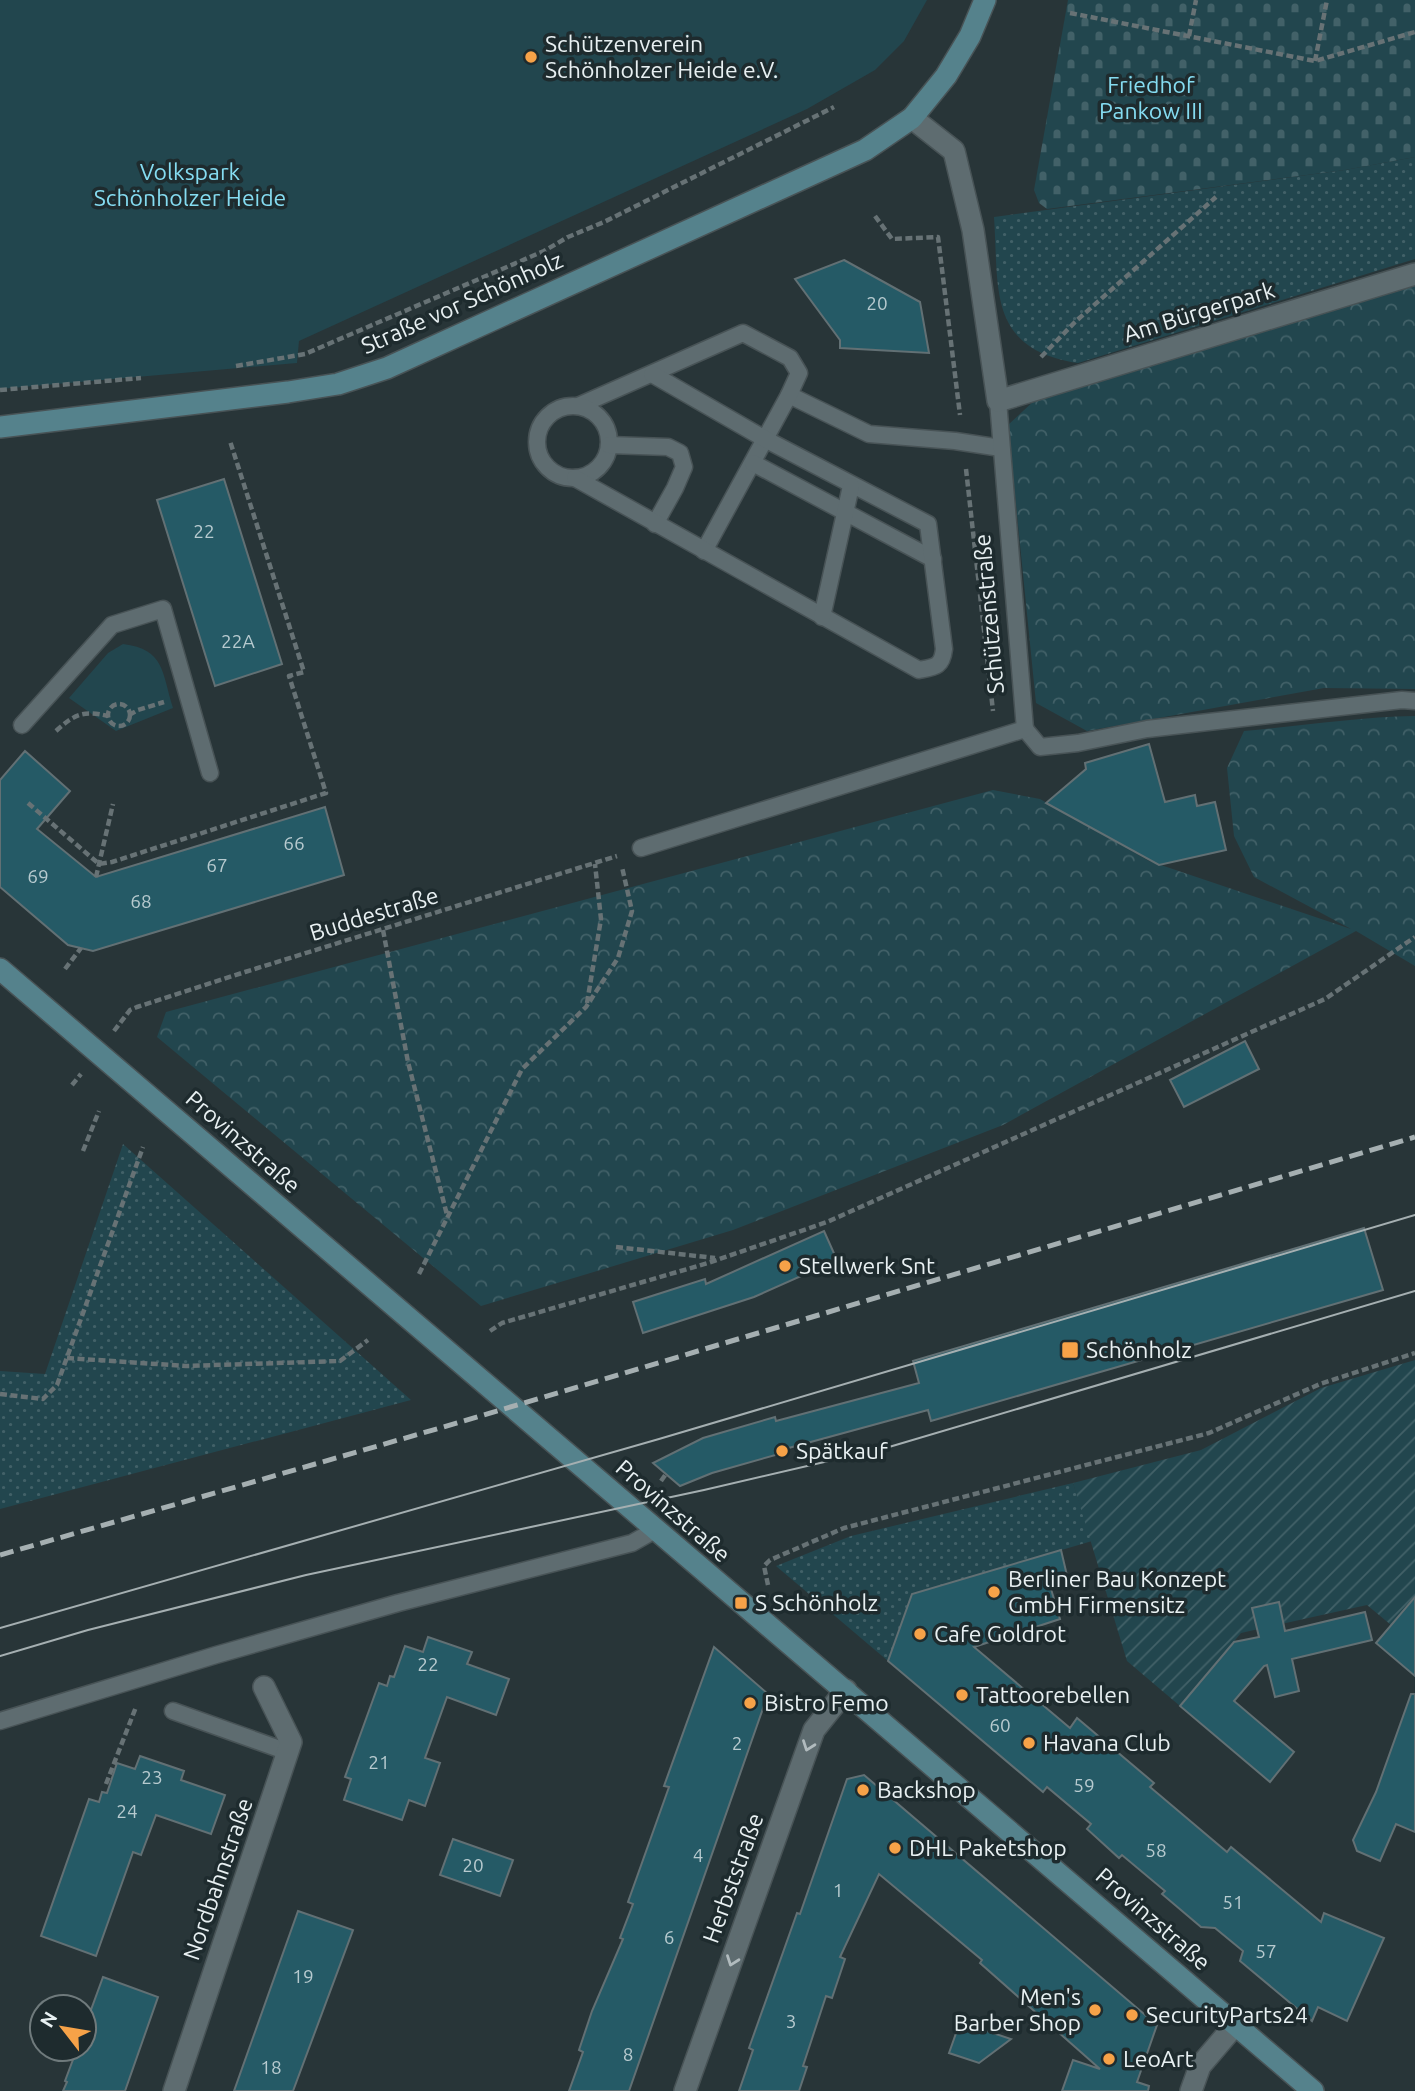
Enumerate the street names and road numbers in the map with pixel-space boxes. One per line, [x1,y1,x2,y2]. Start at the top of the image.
street label: Straße vor Schönholz [357,247,566,358]
street label: Am Bürgerpark [1120,277,1278,346]
street label: Schützenstraße [969,533,1008,695]
street label: Buddestraße [306,882,441,945]
street label: Provinzstraße [181,1085,305,1198]
street label: Provinzstraße [611,1454,735,1567]
street label: Nordbahnstraße [178,1795,257,1963]
street label: Herbststraße [698,1810,768,1946]
street label: Provinzstraße [1091,1862,1215,1975]

